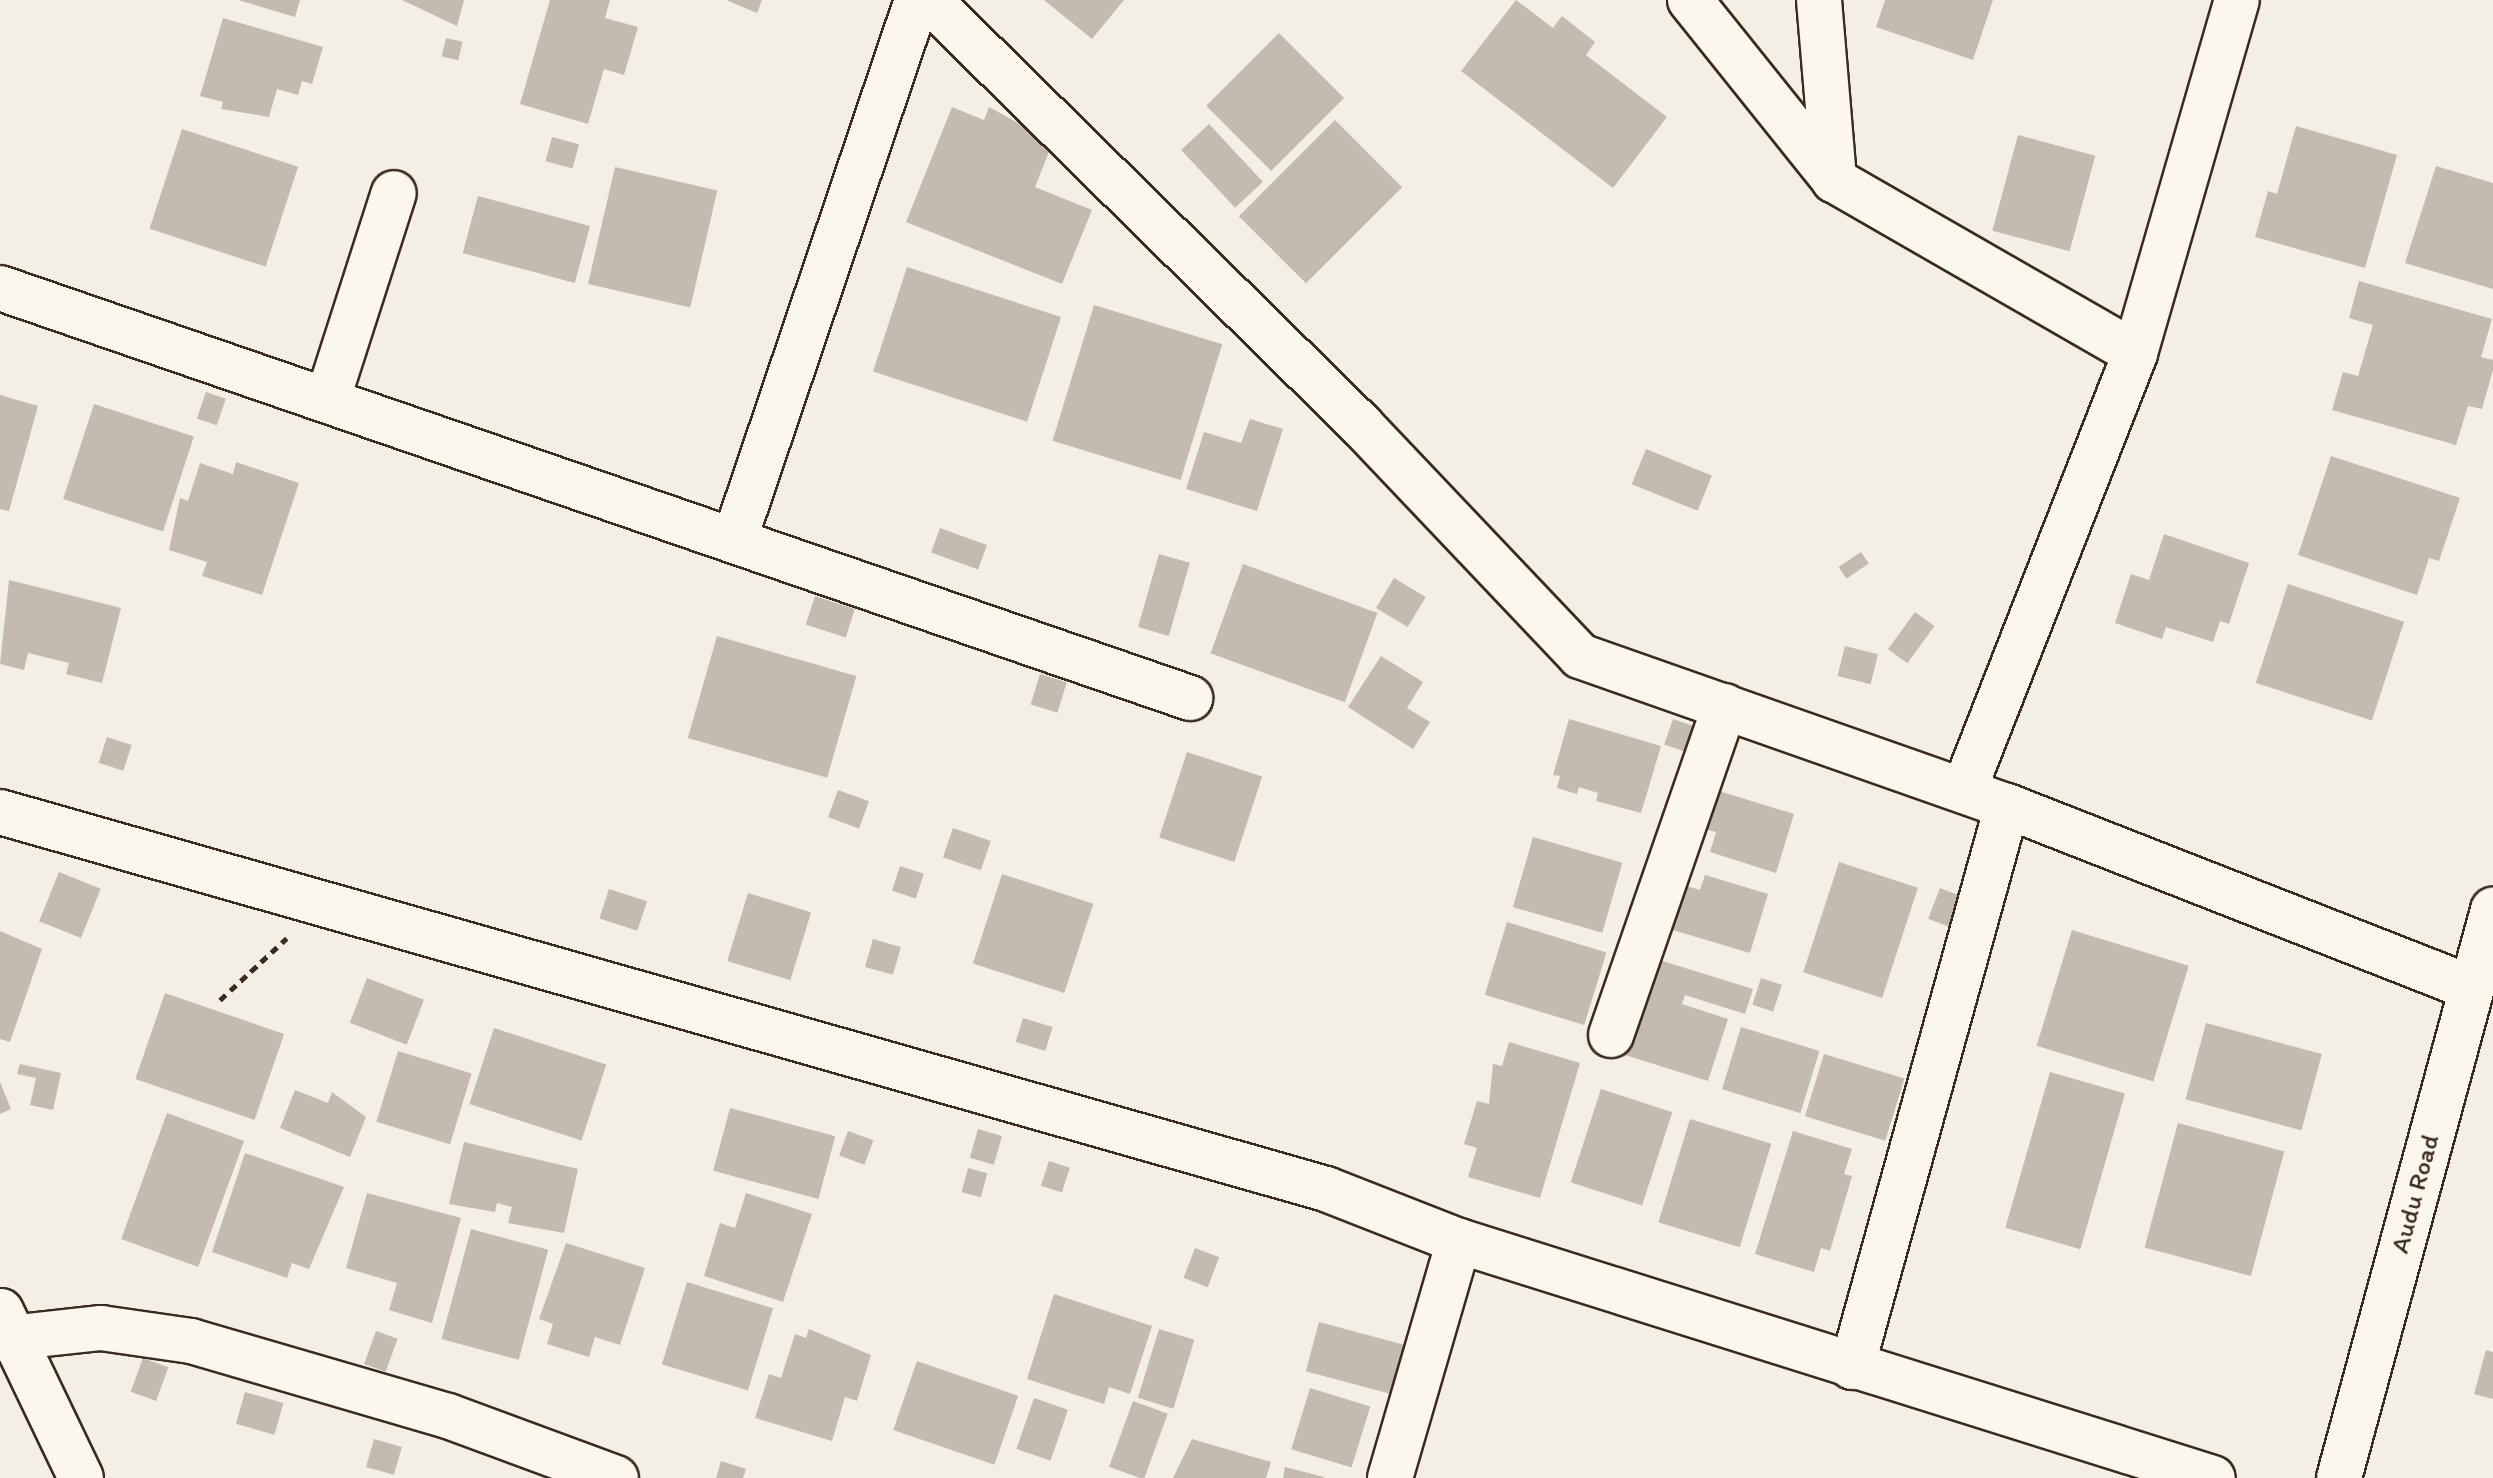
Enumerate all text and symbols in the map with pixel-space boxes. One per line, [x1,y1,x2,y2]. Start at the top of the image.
street label: Audu Road [2384,1131,2446,1257]

